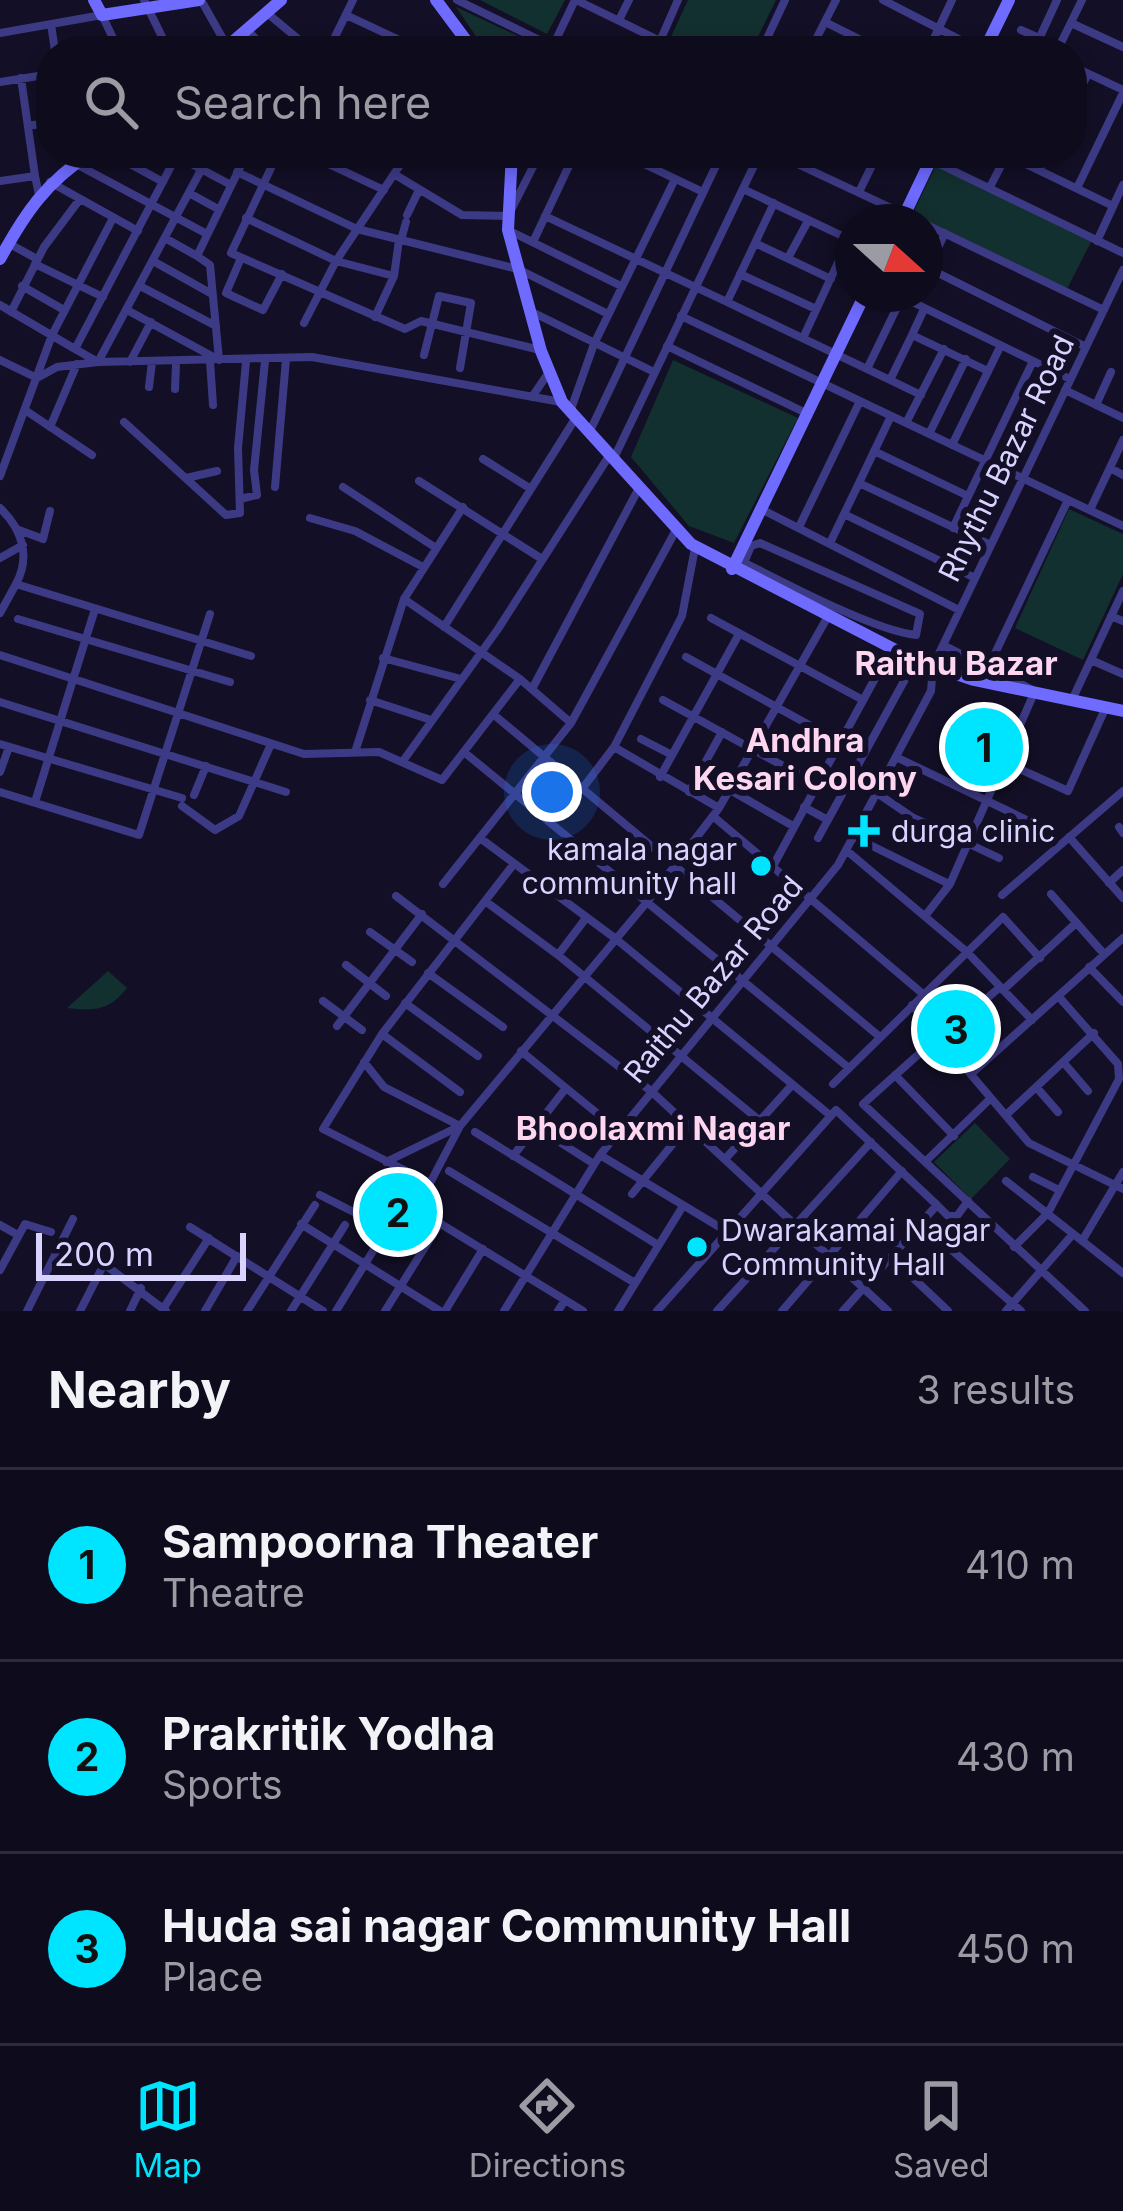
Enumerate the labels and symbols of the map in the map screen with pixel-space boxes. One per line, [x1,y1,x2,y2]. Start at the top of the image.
north arrow [835,204,943,312]
street label: Rhythu Bazar Road [931,329,1081,587]
district label: Raithu Bazar [854,643,1058,683]
pin: 1 [945,702,1023,792]
district label: Andhra Kesari Colony [693,720,917,798]
your location [522,762,582,822]
place label: durga clinic [891,813,1055,849]
marker: durga clinic [848,815,880,847]
place label: kamala nagar community hall [522,831,737,901]
marker: kamala nagar community hall [748,853,774,879]
street label: Raithu Bazar Road [616,868,810,1090]
pin: 3 [917,984,995,1074]
district label: Bhoolaxmi Nagar [516,1108,790,1148]
pin: 2 [359,1167,437,1257]
place label: Dwarakamai Nagar Community Hall [721,1212,990,1282]
scale bar [36,1227,246,1280]
marker: Dwarakamai Nagar Community Hall [684,1234,710,1260]

